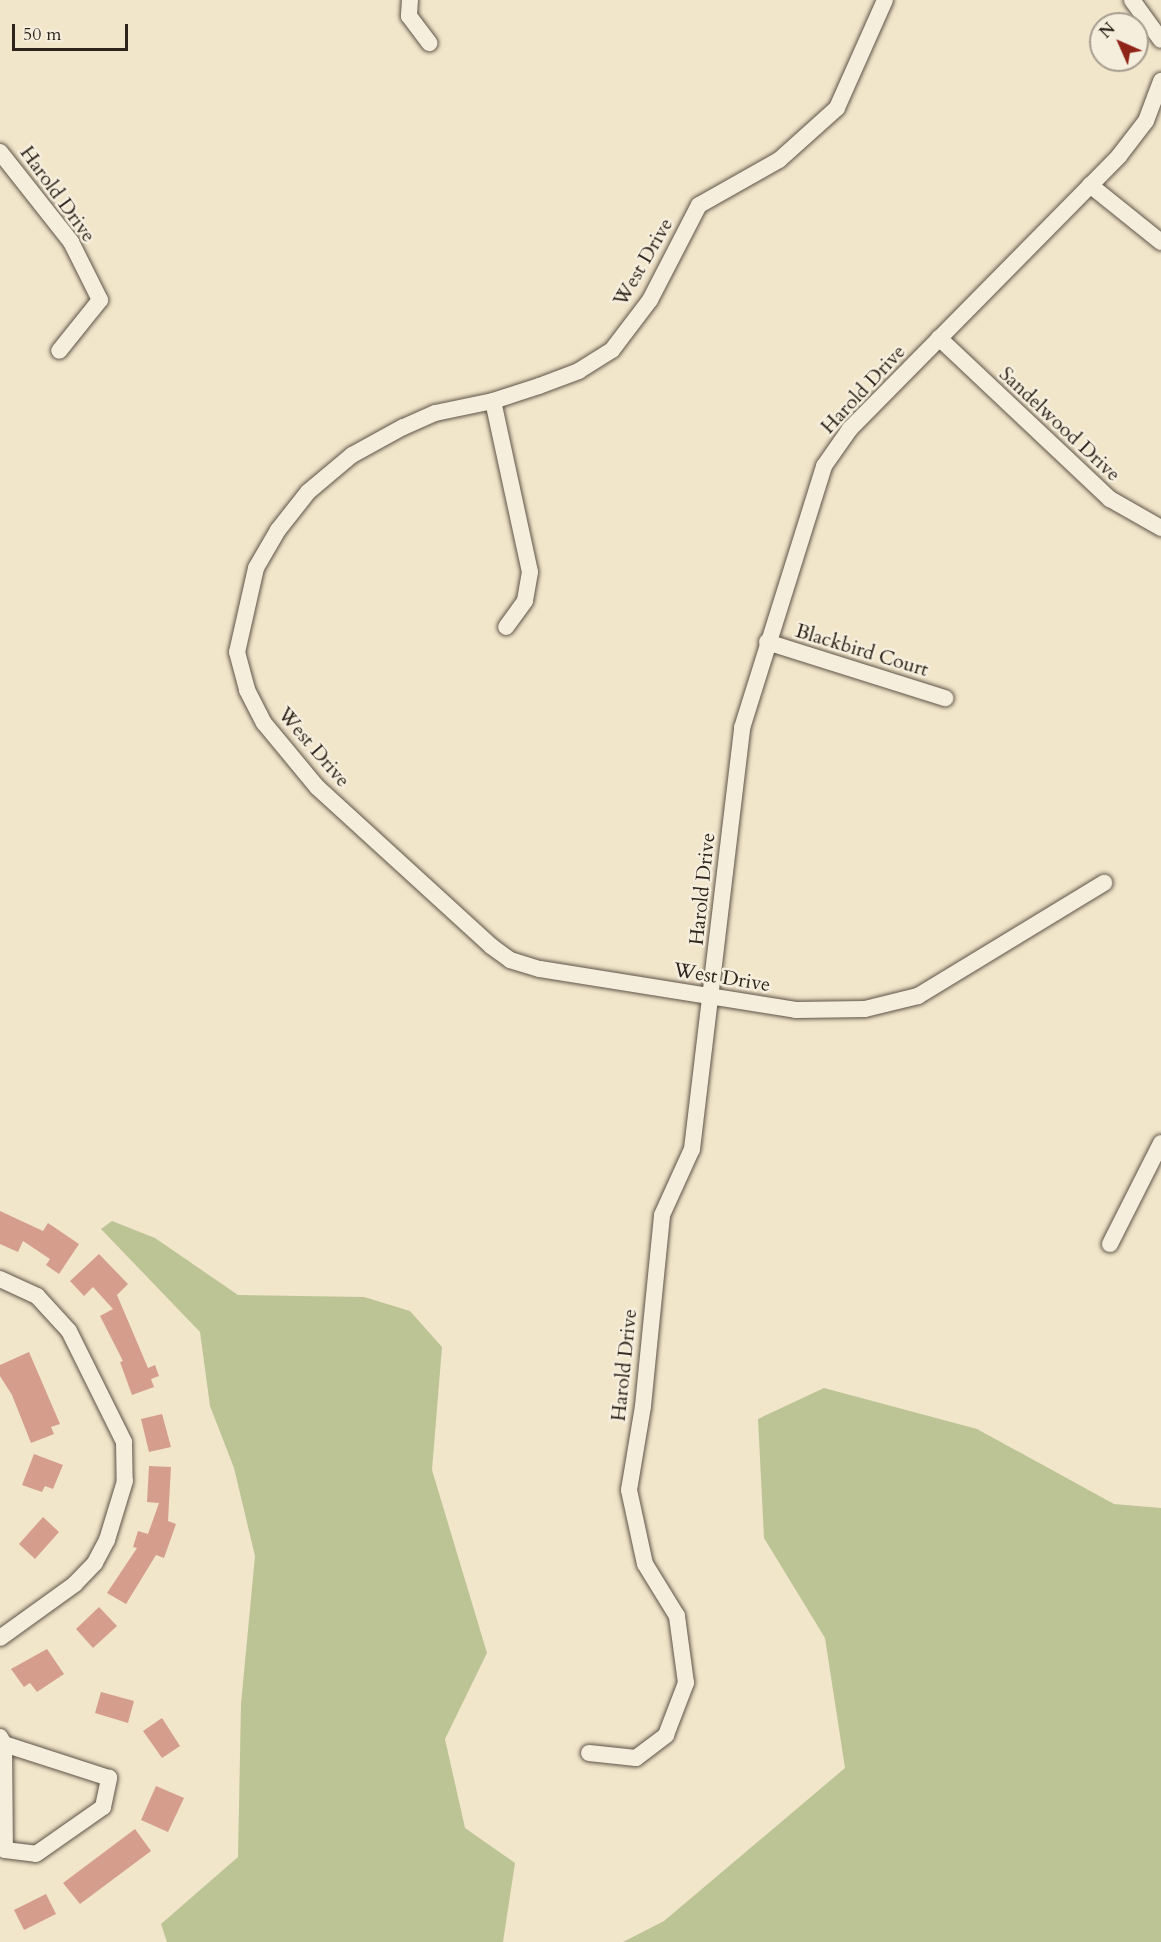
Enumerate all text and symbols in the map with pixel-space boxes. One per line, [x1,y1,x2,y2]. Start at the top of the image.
scale bar [15,12,130,50]
north arrow [1089,12,1149,72]
text: N [1095,18,1120,43]
text: 50 m [23,22,62,47]
street label: Harold Drive [15,141,101,247]
street label: West Drive [608,214,678,310]
street label: Harold Drive [816,340,910,438]
street label: Sandelwood Drive [994,362,1126,486]
street label: Blackbird Court [793,618,931,682]
street label: West Drive [273,702,355,792]
street label: Harold Drive [684,832,720,946]
street label: West Drive [672,957,772,997]
street label: Harold Drive [606,1308,642,1422]

